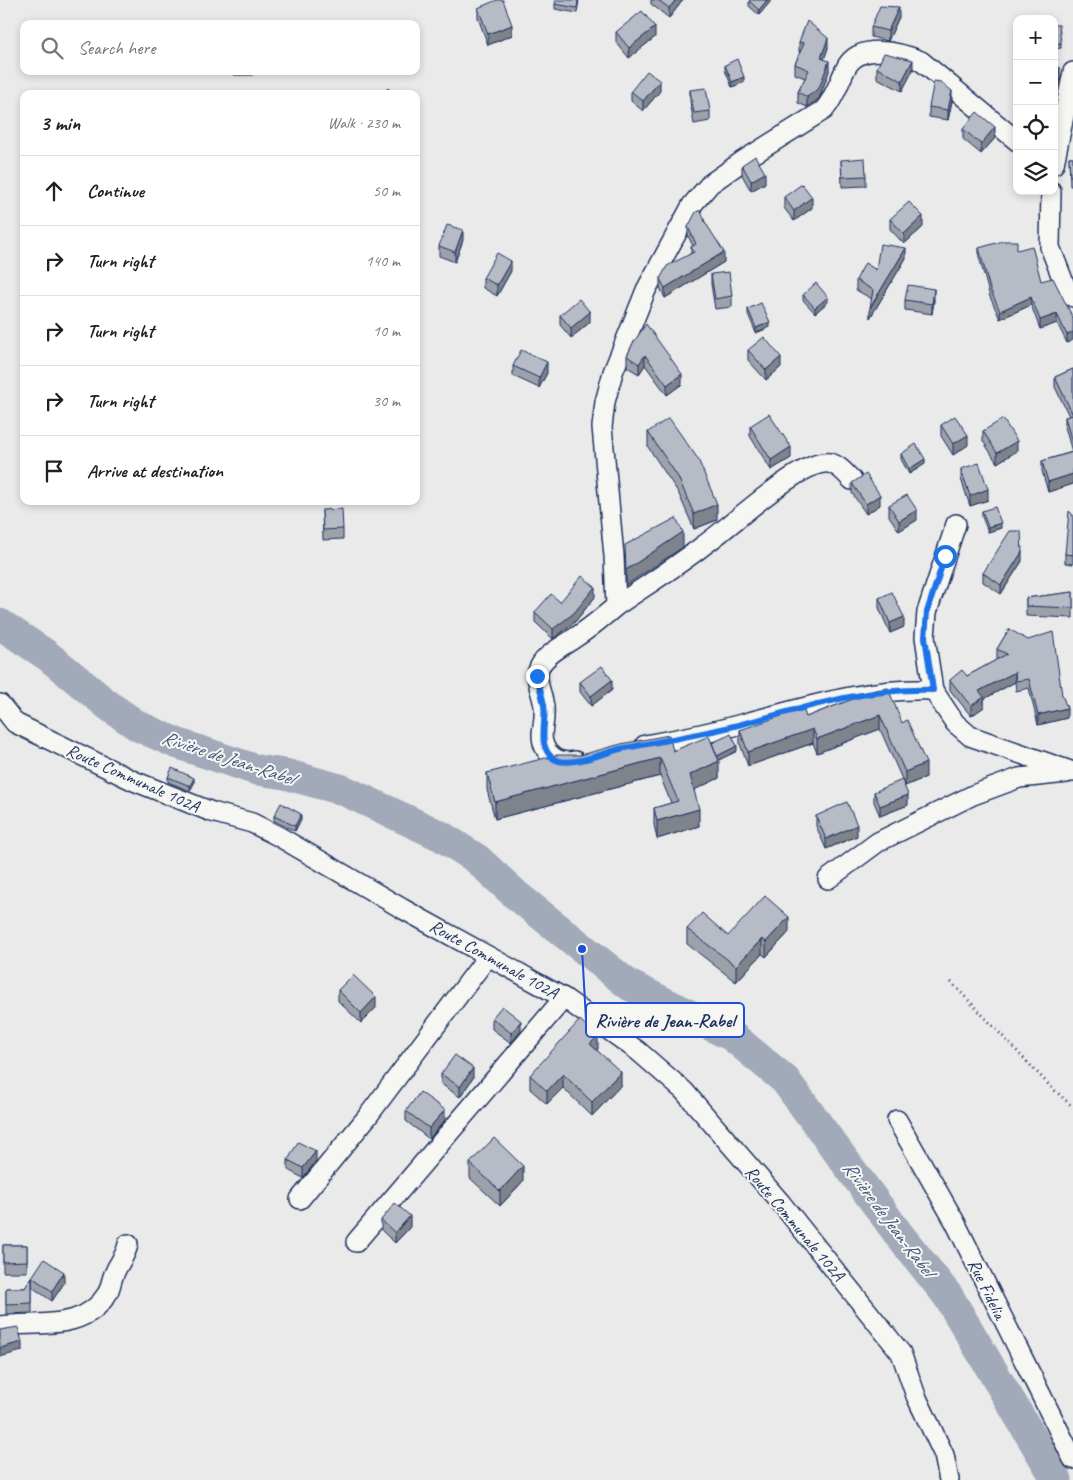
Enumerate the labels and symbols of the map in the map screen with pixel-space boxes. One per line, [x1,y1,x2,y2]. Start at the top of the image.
route start [934,545,957,568]
route end [526,665,549,688]
water label: Rivière de Jean-Rabel [159,725,303,793]
street label: Route Communale 102A [63,739,204,818]
street label: Route Communale 102A [426,915,563,1004]
callout: Rivière de Jean-Rabel [586,1003,744,1037]
text: Rivière de Jean-Rabel [595,1009,738,1033]
water label: Rivière de Jean-Rabel [837,1157,943,1286]
street label: Route Communale 102A [740,1161,850,1286]
street label: Rue Fidelia [963,1255,1012,1324]

